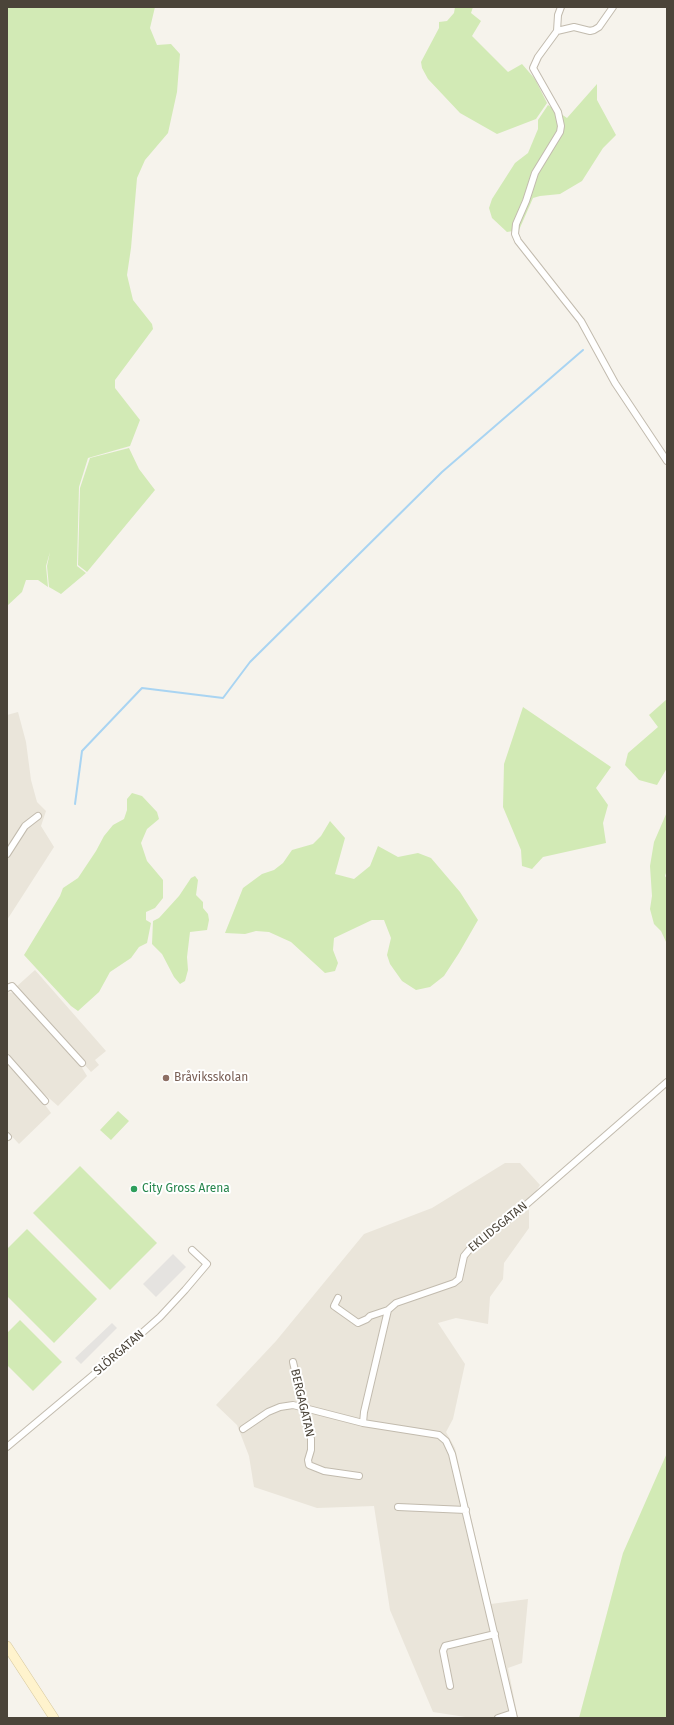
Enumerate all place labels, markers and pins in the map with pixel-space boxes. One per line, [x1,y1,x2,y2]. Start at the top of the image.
place label: Bråviksskolan [174,1071,248,1085]
marker: Bråviksskolan [161,1073,171,1083]
place label: City Gross Arena [142,1182,230,1196]
marker: City Gross Arena [129,1184,139,1194]

